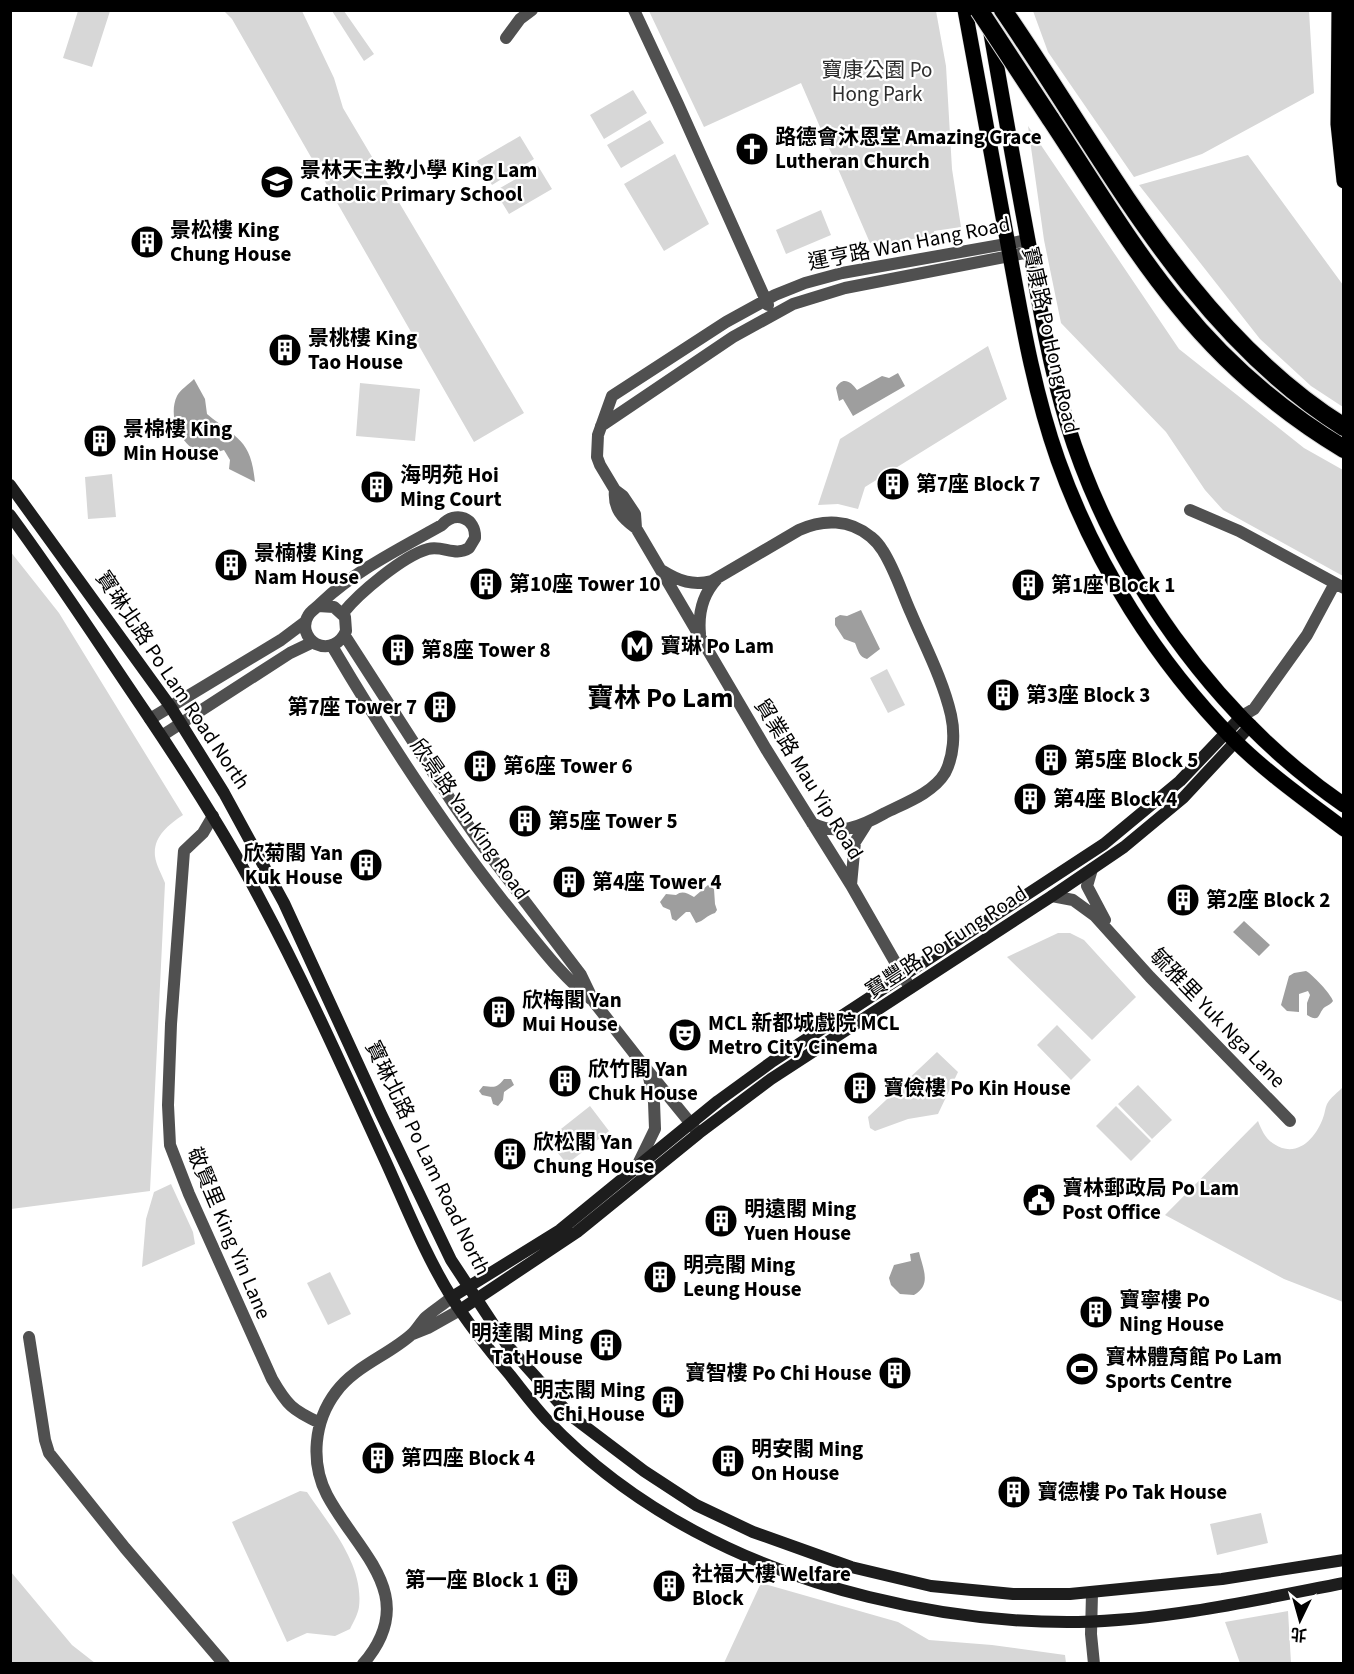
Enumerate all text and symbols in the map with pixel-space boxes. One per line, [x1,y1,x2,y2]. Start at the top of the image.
park label: 寶康公園 Po Hong Park [822,55,932,109]
place label: 路德會沐恩堂 Amazing Grace Lutheran Church [775,122,1042,176]
church icon: 路德會沐恩堂 Amazing Grace Lutheran Church [734,131,770,167]
place label: 景林天主教小學 King Lam Catholic Primary School [300,155,537,209]
school or university icon: 景林天主教小學 King Lam Catholic Primary School [259,164,295,200]
street label: 運亨路 Wan Hang Road [805,209,1013,277]
place label: 景松樓 King Chung House [170,215,292,269]
building icon: 景松樓 King Chung House [129,224,165,260]
street label: 寶康路 Po Hong Road [1015,244,1087,436]
place label: 景桃樓 King Tao House [308,323,417,377]
building icon: 景桃樓 King Tao House [267,332,303,368]
place label: 景棉樓 King Min House [123,414,232,468]
building icon: 景棉樓 King Min House [82,423,118,459]
place label: 海明苑 Hoi Ming Court [400,460,501,514]
building icon: 第7座 Block 7 [875,466,911,502]
building icon: 海明苑 Hoi Ming Court [359,469,395,505]
place label: 第7座 Block 7 [916,469,1040,499]
place label: 景楠樓 King Nam House [254,538,363,592]
building icon: 景楠樓 King Nam House [213,547,249,583]
street label: 寶琳北路 Po Lam Road North [89,565,257,795]
building icon: 第10座 Tower 10 [468,566,504,602]
building icon: 第1座 Block 1 [1010,567,1046,603]
place label: 第10座 Tower 10 [509,569,661,599]
place label: 第1座 Block 1 [1051,570,1175,600]
metro station icon: 寶琳 Po Lam [619,628,655,664]
place label: 寶琳 Po Lam [660,631,774,661]
building icon: 第8座 Tower 8 [380,632,416,668]
place label: 第8座 Tower 8 [421,635,551,665]
building icon: 第3座 Block 3 [985,677,1021,713]
district label: 寶林 Po Lam [587,679,733,718]
place label: 第3座 Block 3 [1026,680,1150,710]
building icon: 第7座 Tower 7 [422,689,458,725]
place label: 第7座 Tower 7 [288,692,417,722]
street label: 貿業路 Mau Yip Road [747,693,871,865]
street label: 欣景路 Yan King Road [403,732,537,906]
building icon: 第5座 Block 5 [1033,742,1069,778]
place label: 第5座 Block 5 [1074,745,1198,775]
building icon: 第6座 Tower 6 [462,748,498,784]
place label: 第6座 Tower 6 [503,751,633,781]
building icon: 第4座 Block 4 [1012,781,1048,817]
place label: 第4座 Block 4 [1053,784,1177,814]
building icon: 第5座 Tower 5 [507,803,543,839]
place label: 第5座 Tower 5 [548,806,678,836]
place label: 欣菊閣 Yan Kuk House [243,838,343,892]
building icon: 欣菊閣 Yan Kuk House [348,847,384,883]
building icon: 第4座 Tower 4 [551,864,587,900]
place label: 第4座 Tower 4 [592,867,722,897]
street label: 寶豐路 Po Fung Road [859,879,1033,1005]
building icon: 第2座 Block 2 [1165,882,1201,918]
place label: 第2座 Block 2 [1206,885,1330,915]
street label: 毓雅里 Yuk Nga Lane [1143,941,1293,1095]
place label: 欣梅閣 Yan Mui House [522,985,622,1039]
building icon: 欣梅閣 Yan Mui House [481,994,517,1030]
place label: MCL 新都城戲院 MCL Metro City Cinema [708,1008,900,1062]
theatre icon: MCL 新都城戲院 MCL Metro City Cinema [667,1017,703,1053]
street label: 寶琳北路 Po Lam Road North [358,1036,498,1280]
place label: 欣竹閣 Yan Chuk House [588,1054,698,1108]
building icon: 欣竹閣 Yan Chuk House [547,1063,583,1099]
building icon: 寶儉樓 Po Kin House [842,1070,878,1106]
place label: 寶儉樓 Po Kin House [883,1073,1071,1103]
place label: 欣松閣 Yan Chung House [533,1127,655,1181]
building icon: 欣松閣 Yan Chung House [492,1136,528,1172]
street label: 敬賢里 King Yin Lane [179,1142,279,1324]
place label: 寶林郵政局 Po Lam Post Office [1062,1173,1239,1227]
public building icon: 寶林郵政局 Po Lam Post Office [1021,1182,1057,1218]
place label: 明遠閣 Ming Yuen House [743,1194,856,1248]
building icon: 明遠閣 Ming Yuen House [703,1203,739,1239]
place label: 明亮閣 Ming Leung House [683,1250,802,1304]
building icon: 明亮閣 Ming Leung House [642,1259,678,1295]
place label: 寶寧樓 Po Ning House [1119,1285,1224,1339]
building icon: 寶寧樓 Po Ning House [1078,1294,1114,1330]
place label: 明達閣 Ming Tat House [471,1318,583,1372]
building icon: 明達閣 Ming Tat House [588,1327,624,1363]
place label: 寶林體育館 Po Lam Sports Centre [1105,1342,1282,1396]
sports icon: 寶林體育館 Po Lam Sports Centre [1064,1351,1100,1387]
building icon: 寶智樓 Po Chi House [877,1355,913,1391]
place label: 寶智樓 Po Chi House [685,1358,872,1388]
place label: 明志閣 Ming Chi House [533,1375,645,1429]
building icon: 明志閣 Ming Chi House [650,1384,686,1420]
place label: 明安閣 Ming On House [751,1434,863,1488]
building icon: 第四座 Block 4 [360,1440,396,1476]
place label: 第四座 Block 4 [401,1443,535,1473]
building icon: 明安閣 Ming On House [710,1443,746,1479]
building icon: 寶德樓 Po Tak House [996,1474,1032,1510]
place label: 寶德樓 Po Tak House [1037,1477,1227,1507]
place label: 社福大樓 Welfare Block [692,1559,851,1613]
building icon: 第一座 Block 1 [544,1562,580,1598]
place label: 第一座 Block 1 [405,1565,539,1595]
building icon: 社福大樓 Welfare Block [651,1568,687,1604]
north arrow [1270,1590,1330,1650]
text: 北 [1290,1622,1308,1646]

